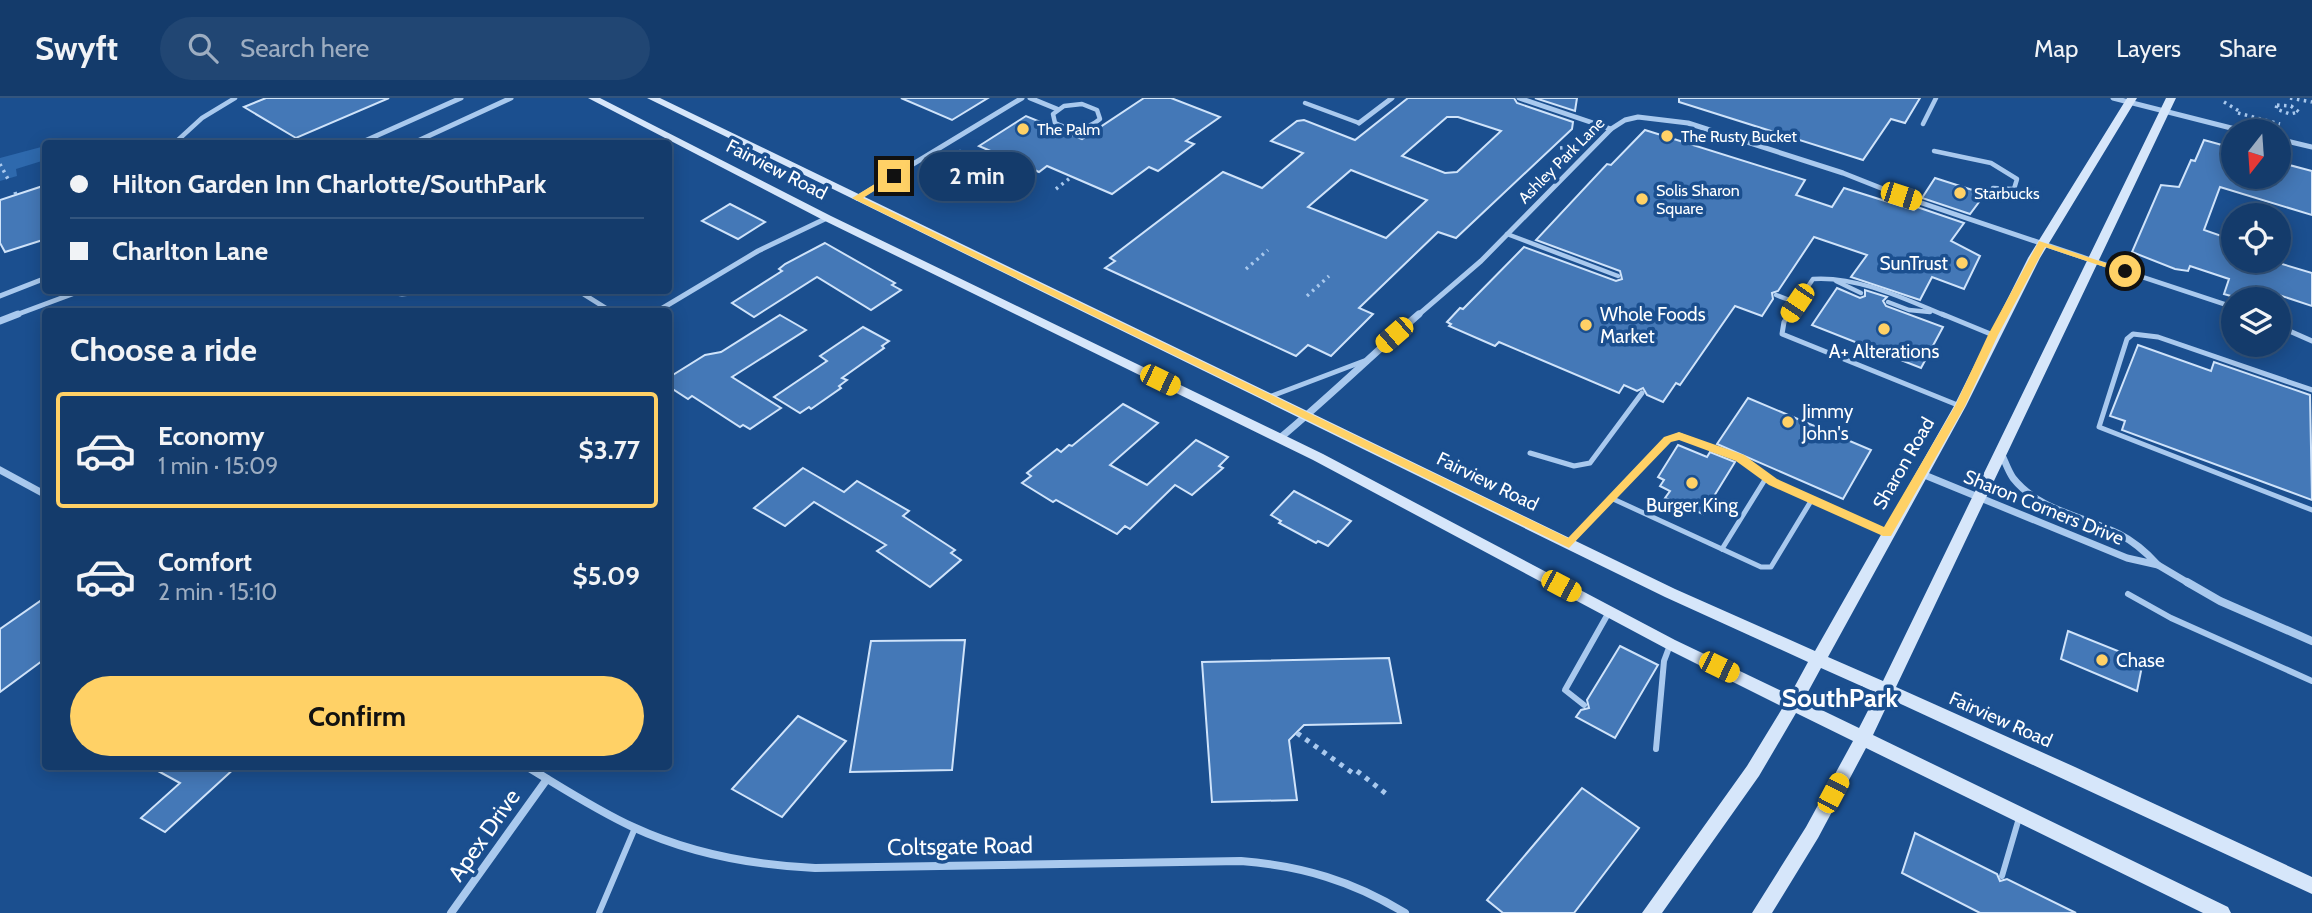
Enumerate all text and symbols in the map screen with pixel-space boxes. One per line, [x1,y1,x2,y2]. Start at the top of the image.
search box [160,17,650,80]
text: Swyft [35,28,118,68]
icon: search [184,29,222,67]
text: Search here [240,32,369,64]
text: Map [2034,34,2078,63]
text: Layers [2116,34,2181,63]
text: Share [2219,34,2277,63]
street label: Ashley Park Lane [1514,113,1608,207]
north arrow [2221,119,2291,189]
map controls [2221,119,2291,357]
place label: The Palm [1037,120,1100,139]
marker: The Palm [1015,121,1031,137]
place label: The Rusty Bucket [1681,127,1798,146]
marker: The Rusty Bucket [1659,128,1675,144]
street label: Fairview Road [722,134,831,205]
callout: 2 min [918,152,1034,200]
route end [878,160,910,192]
text: 2 min [949,162,1005,190]
text: Hilton Garden Inn Charlotte/SouthPark [112,168,546,200]
car [1878,180,1925,212]
place label: Solis Sharon Square [1656,181,1740,218]
place label: Starbucks [1974,184,2040,203]
marker: Starbucks [1952,185,1968,201]
marker: Solis Sharon Square [1634,191,1650,207]
button: locate [2221,203,2291,273]
text: Charlton Lane [112,235,268,267]
place label: SunTrust [1880,252,1949,275]
marker: SunTrust [1954,255,1970,271]
route start [2109,255,2141,287]
car [1777,280,1818,326]
button: layers [2221,287,2291,357]
place label: Whole Foods Market [1600,303,1706,348]
car [1372,313,1417,357]
marker: Whole Foods Market [1578,317,1594,333]
marker: A+ Alterations [1876,321,1892,337]
text: Choose a ride [70,330,257,369]
place label: A+ Alterations [1829,340,1939,363]
car [1137,361,1184,399]
place label: Jimmy John's [1801,400,1854,445]
street label: Sharon Road [1868,413,1939,513]
marker: Jimmy John's [1780,414,1796,430]
icon: car [74,419,137,482]
text: Economy [158,420,264,452]
text: $3.77 [579,434,640,466]
street label: Fairview Road [1433,447,1542,516]
text: 1 min · 15:09 [158,452,278,480]
street label: Sharon Corners Drive [1960,465,2127,550]
marker: Burger King [1684,475,1700,491]
place label: Burger King [1646,494,1738,517]
icon: car [74,545,137,608]
text: Comfort [158,546,252,578]
text: $5.09 [572,560,640,592]
car [1538,567,1585,605]
text: 2 min · 15:10 [158,578,277,606]
car [1696,648,1743,686]
place label: Chase [2116,649,2165,672]
marker: Chase [2094,652,2110,668]
button: Confirm [70,676,644,756]
district label: SouthPark [1782,682,1899,714]
street label: Fairview Road [1946,687,2056,752]
car [1814,770,1853,816]
street label: Apex Drive [442,783,526,887]
street label: Coltsgate Road [887,831,1033,861]

